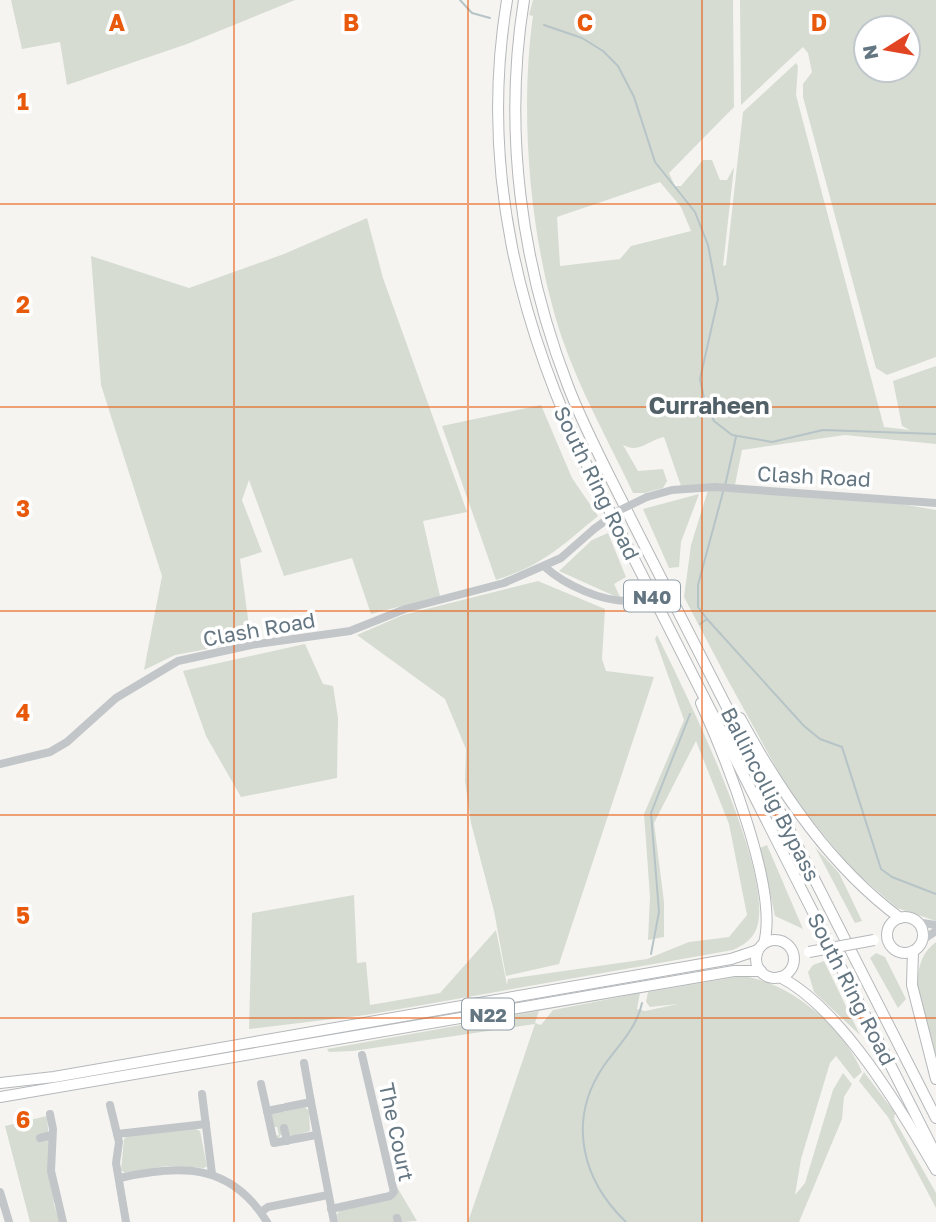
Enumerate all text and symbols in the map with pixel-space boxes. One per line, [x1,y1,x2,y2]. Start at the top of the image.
text: A [109,8,126,36]
text: B [343,8,359,36]
text: C [577,8,593,36]
text: D [811,8,827,36]
north arrow [852,14,922,84]
text: N [857,43,882,62]
text: 1 [17,87,29,115]
text: 2 [16,290,30,318]
district label: Curraheen [649,390,769,419]
street label: South Ring Road [549,402,645,564]
street label: Clash Road [757,460,871,492]
text: 3 [16,494,30,522]
road number: N40 [624,580,680,611]
street label: Clash Road [201,606,317,652]
text: 4 [16,698,30,726]
street label: Ballincollig Bypass [716,703,826,885]
text: 5 [16,901,30,929]
street label: South Ring Road [802,908,902,1070]
road number: N22 [462,998,514,1030]
street label: The Court [374,1080,420,1184]
text: 6 [16,1105,30,1133]

